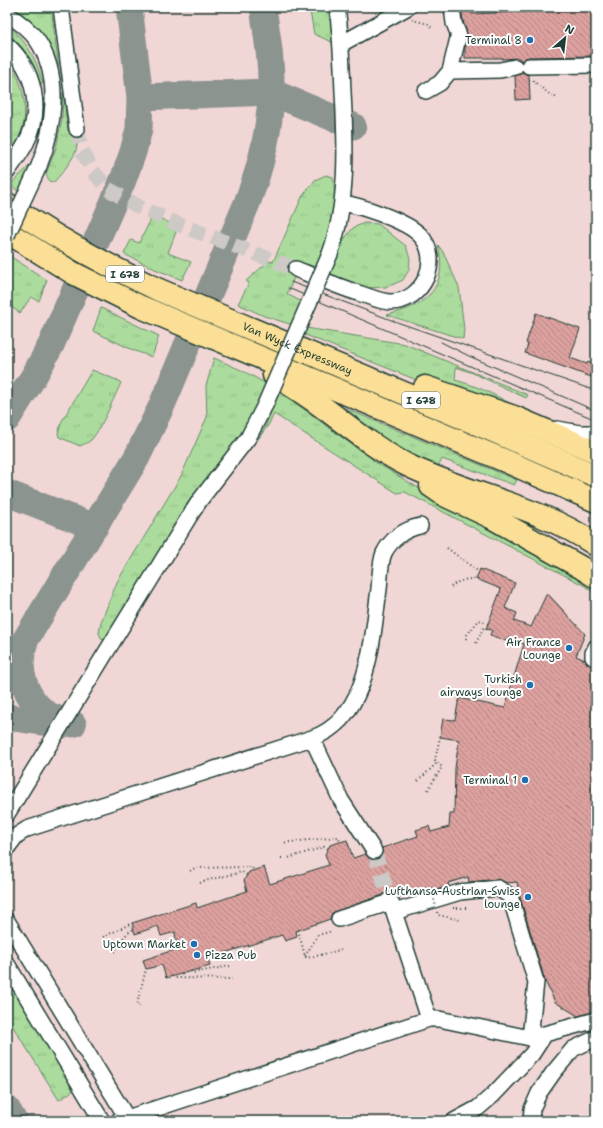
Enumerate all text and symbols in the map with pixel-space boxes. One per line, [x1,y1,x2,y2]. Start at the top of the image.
north arrow [545,18,585,58]
text: N [562,21,577,38]
place label: Terminal 8 [465,33,522,48]
marker: Terminal 8 [525,35,535,45]
road number: I 678 [106,266,144,282]
street label: Van Wyck Expressway [240,318,355,378]
road number: I 678 [402,392,440,408]
place label: Air France Lounge [506,635,561,663]
marker: Air France Lounge [564,643,574,653]
place label: Turkish airways lounge [440,672,522,700]
marker: Turkish airways lounge [525,680,535,690]
place label: Terminal 1 [463,773,517,788]
marker: Terminal 1 [520,775,530,785]
place label: Lufthansa-Austrian-Swiss lounge [385,884,520,912]
marker: Lufthansa-Austrian-Swiss lounge [523,892,533,902]
place label: Uptown Market [103,937,186,952]
marker: Uptown Market [189,939,199,949]
place label: Pizza Pub [205,948,256,963]
marker: Pizza Pub [192,950,202,960]

